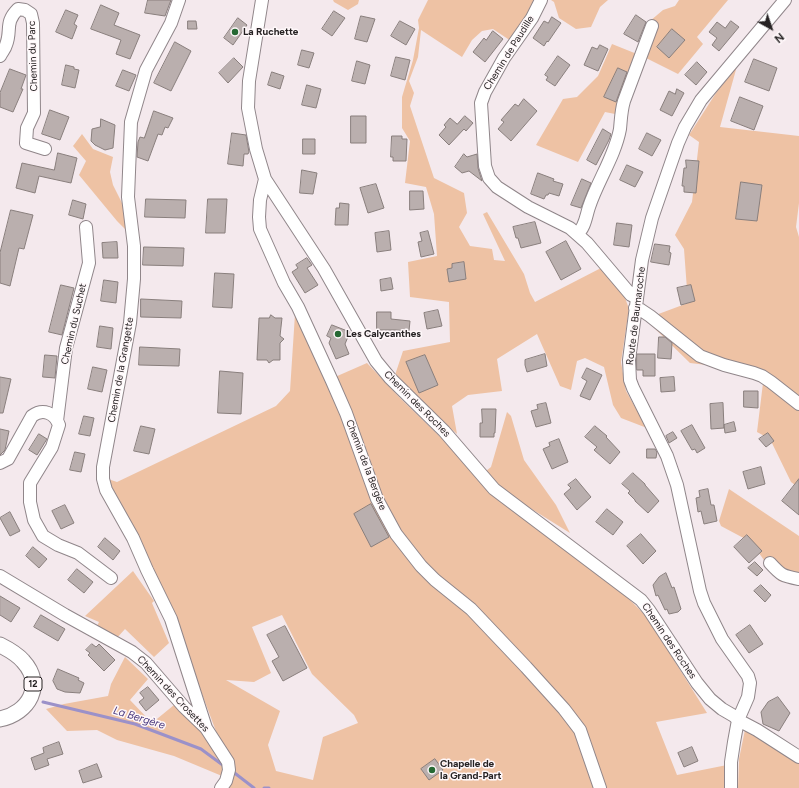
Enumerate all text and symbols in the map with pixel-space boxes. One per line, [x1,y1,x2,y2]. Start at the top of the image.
north arrow [751,8,791,48]
street label: Chemin de Paudille [481,14,537,92]
street label: Chemin du Parc [26,21,40,91]
place label: La Ruchette [243,26,298,38]
marker: La Ruchette [230,27,240,37]
text: N [772,30,786,45]
street label: Route de Baumaroche [624,266,648,366]
street label: Chemin du Suchet [59,282,89,366]
street label: Chemin de la Grangette [106,316,136,424]
place label: Les Calycanthes [346,328,421,340]
marker: Les Calycanthes [333,329,343,339]
street label: Chemin des Roches [381,368,453,440]
street label: Chemin de la Bergère [343,418,389,512]
street label: Chemin des Roches [639,601,699,681]
street label: Chemin des Crosettes [135,653,211,735]
road number: 12 [24,677,42,691]
water label: La Bergère [111,704,167,732]
place label: Chapelle de la Grand-Part [440,758,501,782]
marker: Chapelle de la Grand-Part [427,765,437,775]

